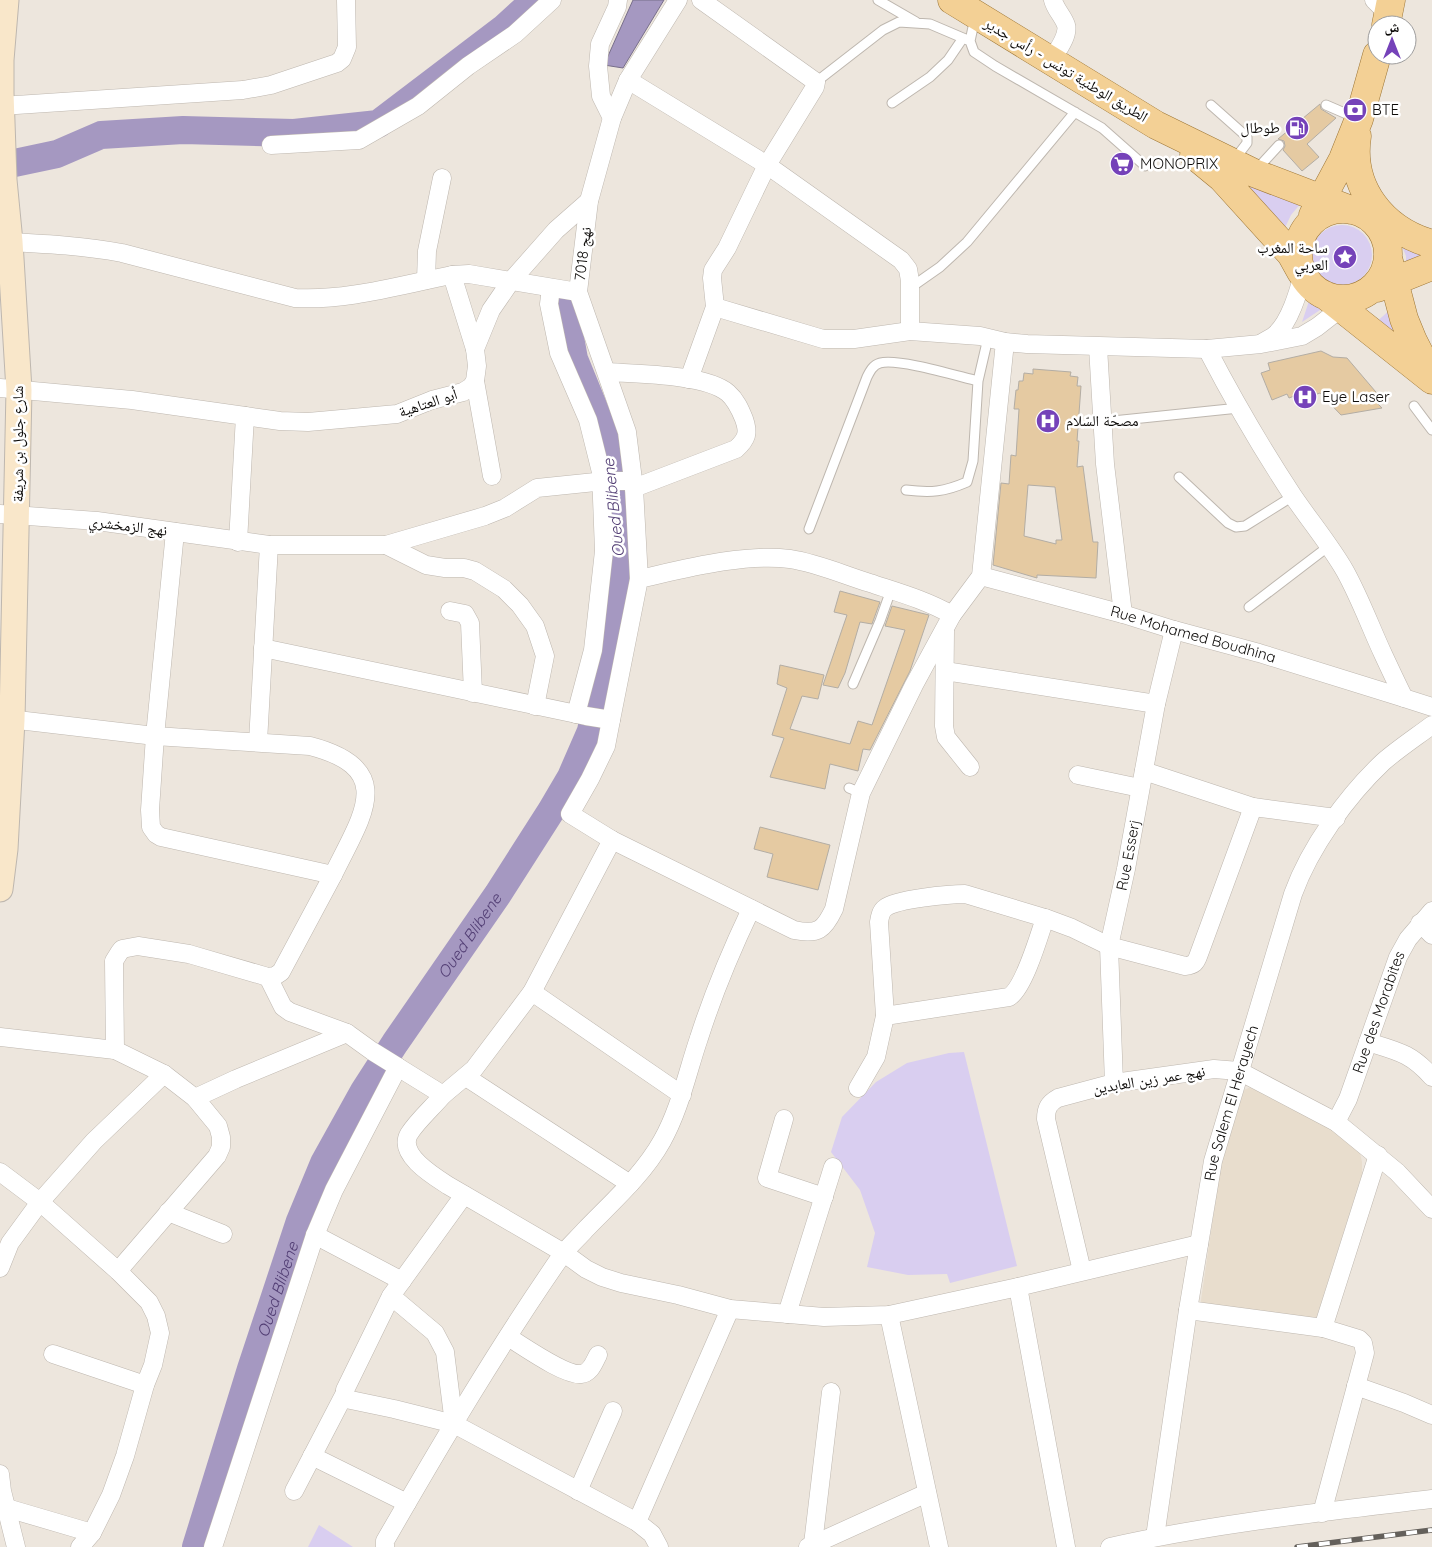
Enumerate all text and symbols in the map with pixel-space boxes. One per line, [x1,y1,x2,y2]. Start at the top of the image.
street label: الطريق الوطنية تونس - رأس جدير [980,13,1152,127]
north arrow [1367,15,1417,65]
text: ش [1385,18,1400,36]
bank icon: BTE [1342,97,1368,123]
place label: BTE [1372,100,1399,119]
fuel station icon: طوطال [1284,115,1310,141]
place label: طوطال [1240,118,1280,138]
supermarket icon: MONOPRIX [1109,151,1135,177]
place label: MONOPRIX [1140,154,1218,173]
street label: نهج 7018 [570,226,596,282]
place label: ساحة المغرب العربي [1257,238,1328,277]
place icon: ساحة المغرب العربي [1332,244,1358,270]
street label: أبو العتاهية [396,384,460,421]
hospital icon: Eye Laser [1292,384,1318,410]
street label: شارع جلول بن شريفة [8,386,28,502]
place label: Eye Laser [1322,387,1390,406]
hospital icon: مصحّة السّلام [1035,408,1061,434]
place label: مصحّة السّلام [1066,411,1139,431]
water label: Oued Blibene [598,457,628,558]
street label: نهج الزمخشري [87,511,168,543]
street label: Rue Mohamed Boudhina [1108,601,1278,667]
street label: Rue Esserj [1112,818,1144,892]
water label: Oued Blibene [433,888,506,982]
street label: Rue des Morabites [1348,947,1409,1076]
street label: Rue Salem El Herayech [1200,1023,1262,1182]
street label: نهج عمر زين العابدين [1091,1061,1207,1099]
water label: Oued Blibene [252,1238,303,1340]

